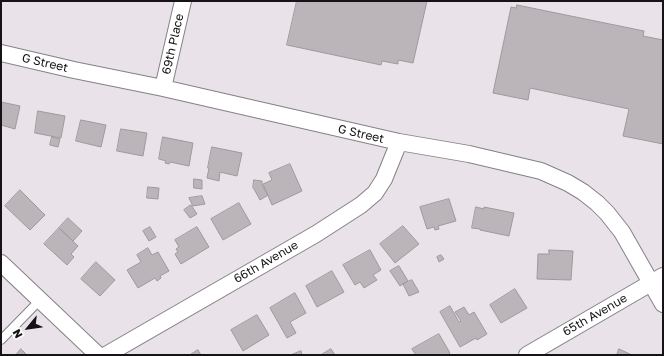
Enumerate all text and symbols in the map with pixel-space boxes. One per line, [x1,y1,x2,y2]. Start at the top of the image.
street label: 69th Place [159,12,187,76]
street label: G Street [20,51,70,75]
street label: G Street [336,122,386,146]
street label: 66th Avenue [231,238,301,286]
street label: 65th Avenue [560,291,630,339]
north arrow [8,308,48,348]
text: N [9,327,25,341]

